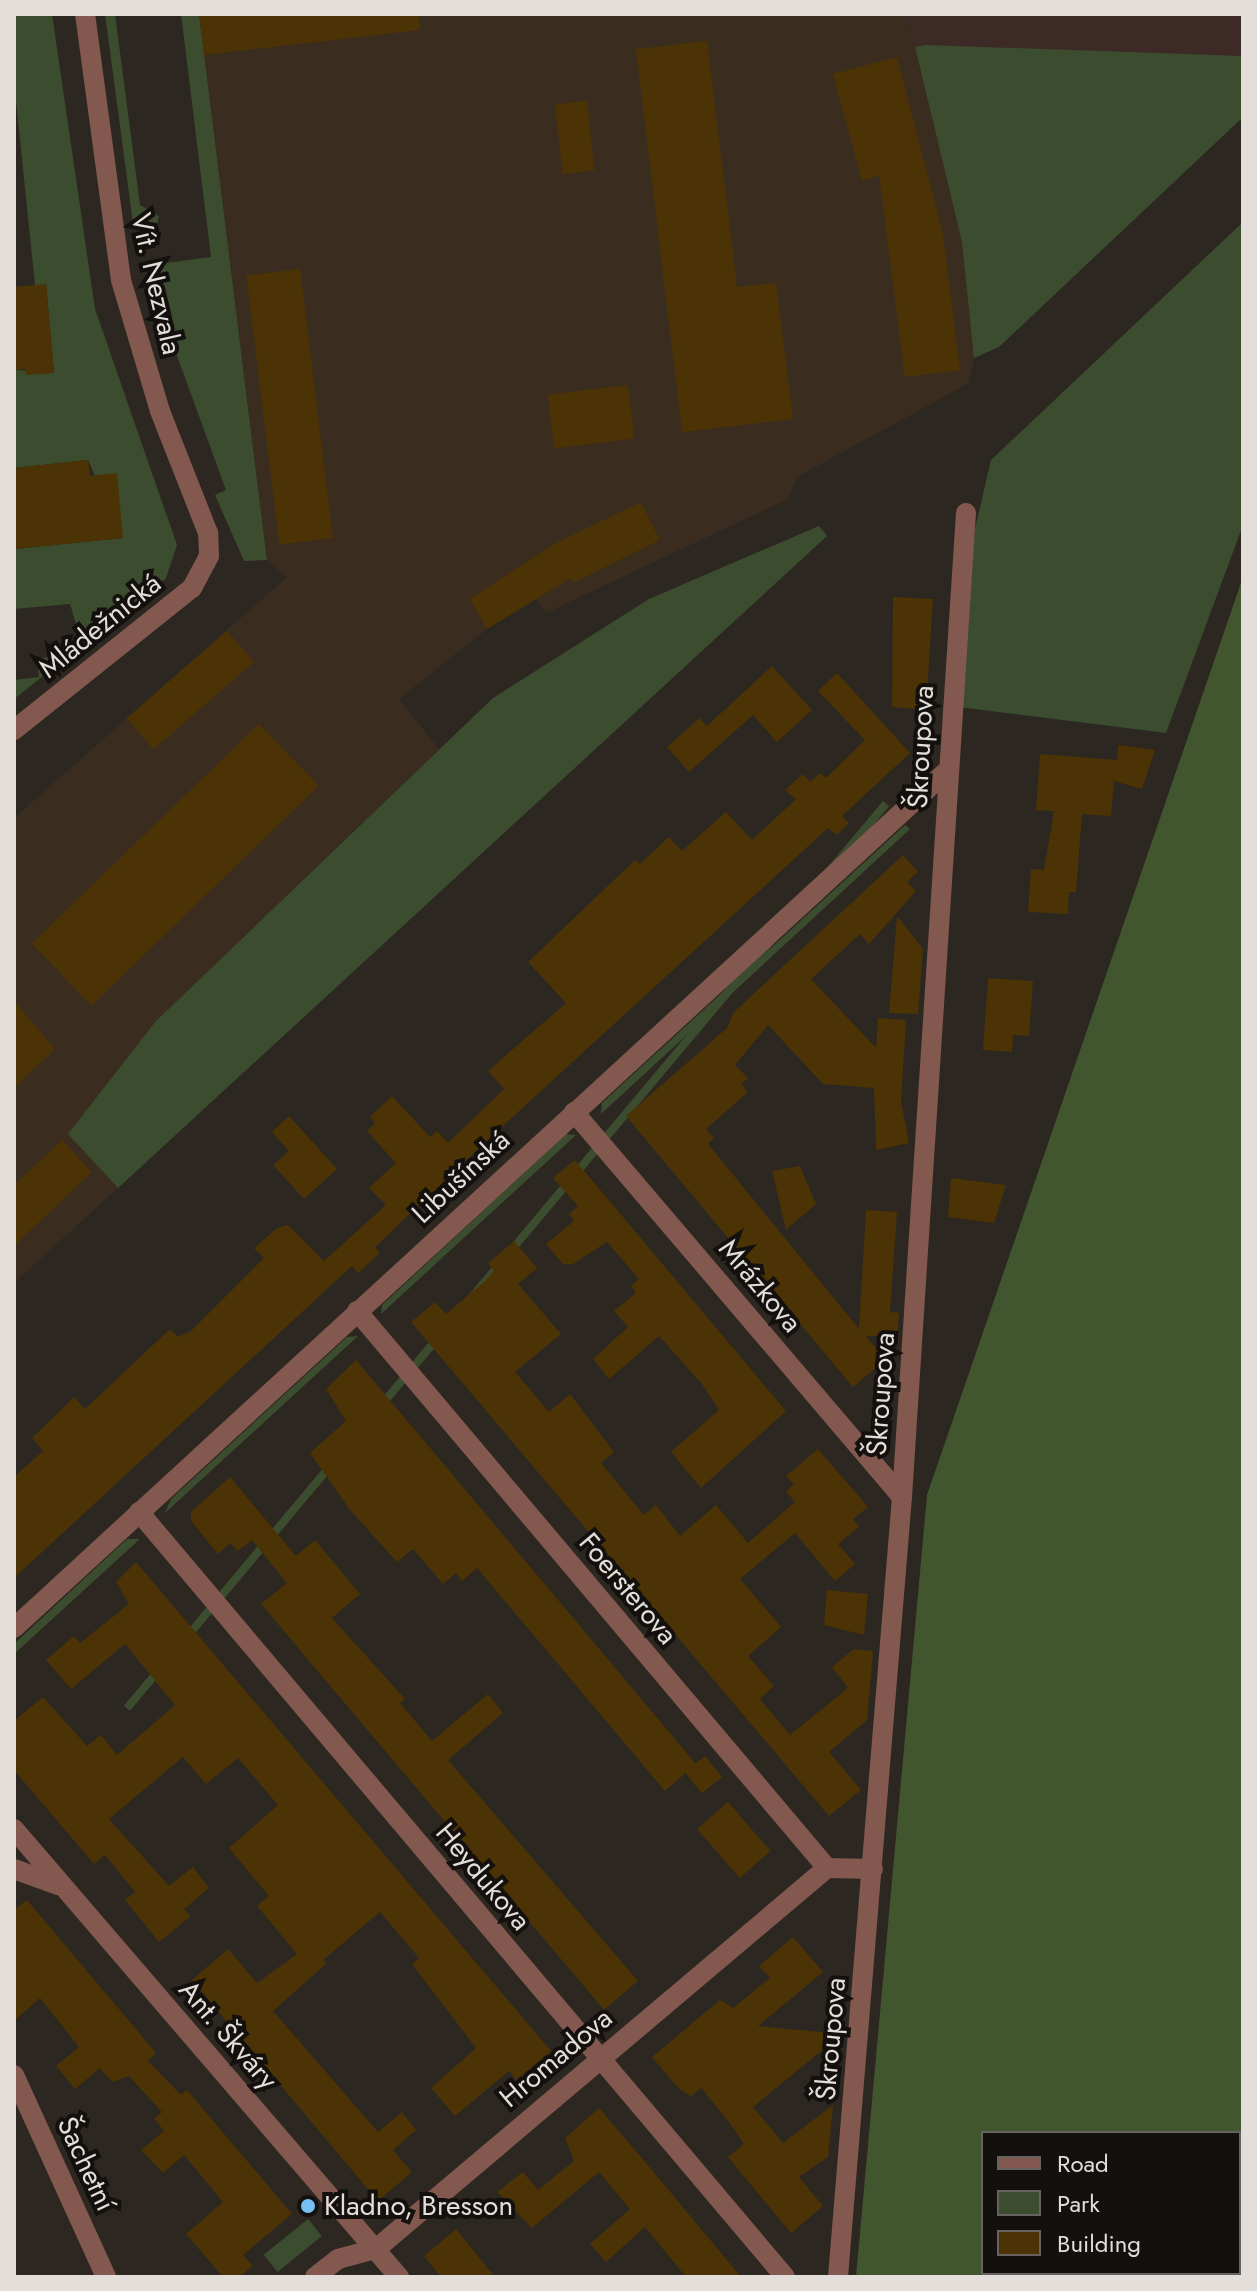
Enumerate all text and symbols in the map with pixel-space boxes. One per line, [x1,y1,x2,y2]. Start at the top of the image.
street label: Vít. Nezvala [123,210,189,358]
street label: Mládežnická [32,567,168,685]
street label: Škroupova [901,684,941,810]
street label: Libušínská [405,1123,517,1231]
street label: Mrázkova [711,1233,809,1339]
street label: Škroupova [860,1331,902,1457]
street label: Foersterova [572,1527,684,1651]
street label: Heydukova [428,1817,538,1937]
street label: Ant. Škváry [172,1974,284,2096]
street label: Škroupova [809,1976,853,2102]
street label: Hromadova [493,2001,619,2115]
street label: Šachetní [50,2112,122,2216]
legend [981,2131,1241,2275]
text: Road [1057,2146,1109,2181]
text: Park [1057,2186,1100,2221]
place label: Kladno, Bresson [324,2189,513,2223]
marker: Kladno, Bresson [299,2197,317,2215]
text: Building [1057,2226,1141,2261]

